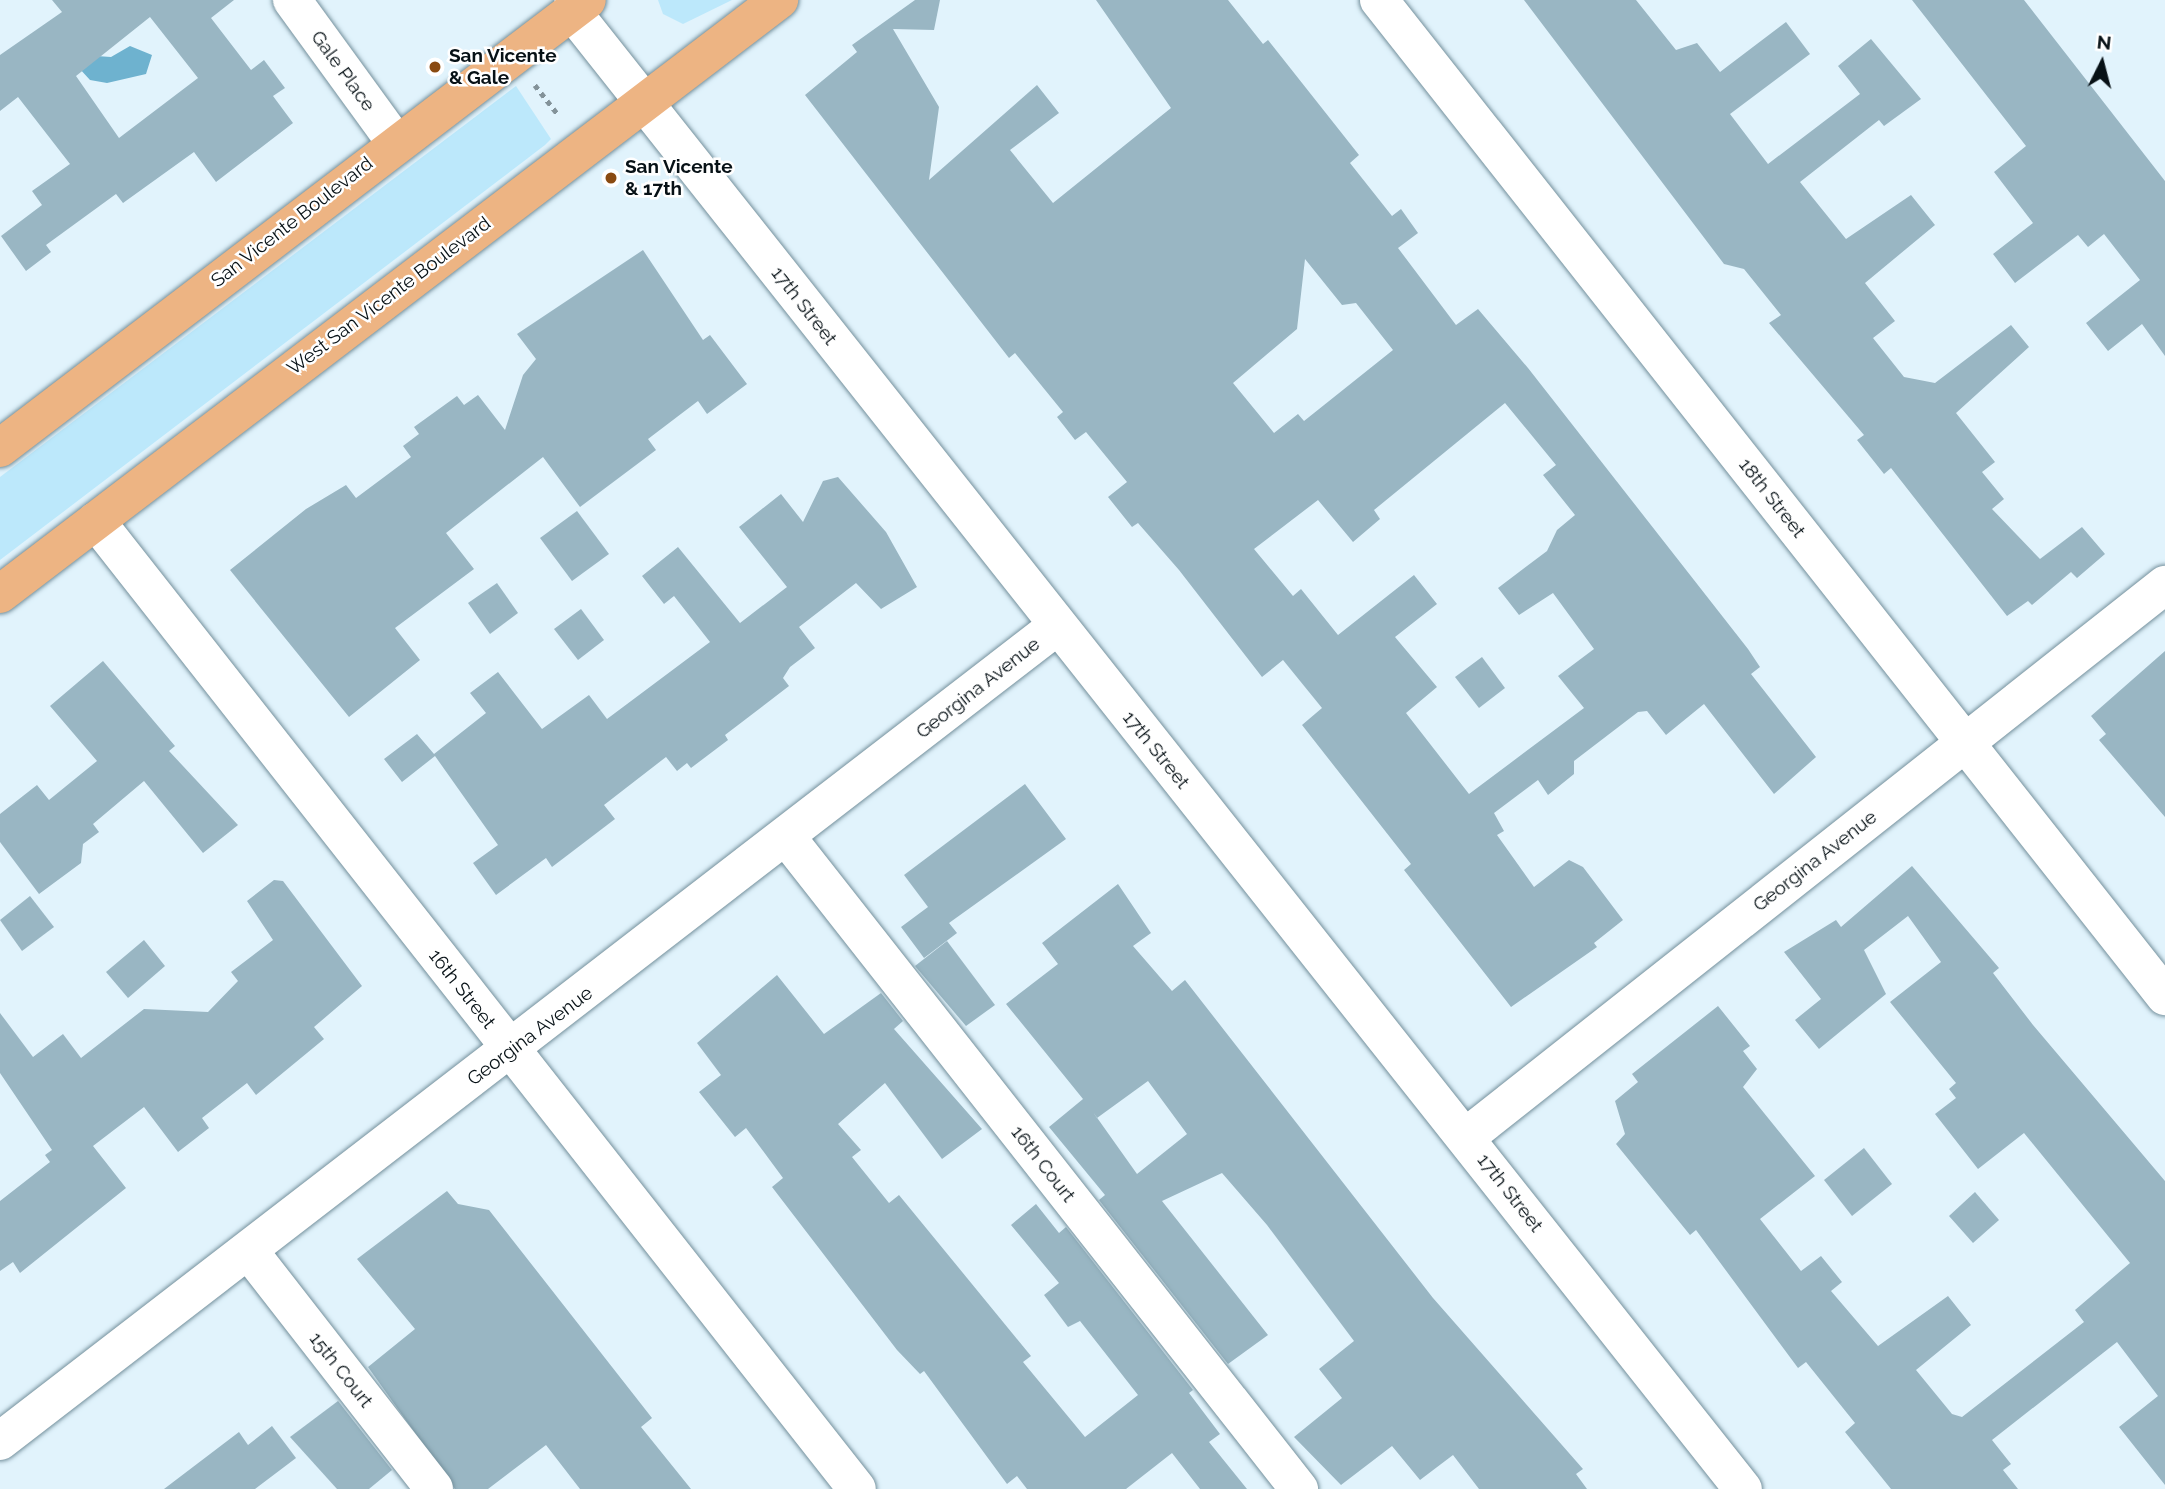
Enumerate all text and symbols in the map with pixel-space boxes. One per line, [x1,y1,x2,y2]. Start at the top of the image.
street label: Gale Place [306,26,380,116]
north arrow [2067,28,2137,98]
text: N [2096,30,2113,54]
place label: San Vicente & Gale [449,45,557,89]
marker: San Vicente & Gale [427,59,443,75]
street label: San Vicente Boulevard [206,152,378,292]
place label: San Vicente & 17th [625,156,733,200]
marker: San Vicente & 17th [603,170,619,186]
street label: West San Vicente Boulevard [283,212,495,380]
street label: 17th Street [766,262,842,350]
street label: 18th Street [1734,454,1810,542]
street label: Georgina Avenue [911,632,1045,744]
street label: 17th Street [1118,707,1194,793]
street label: Georgina Avenue [1748,805,1882,917]
street label: 16th Street [424,945,500,1033]
street label: Georgina Avenue [463,981,597,1091]
street label: 16th Court [1006,1121,1080,1207]
street label: 17th Street [1472,1149,1548,1237]
street label: 15th Court [304,1328,378,1412]

